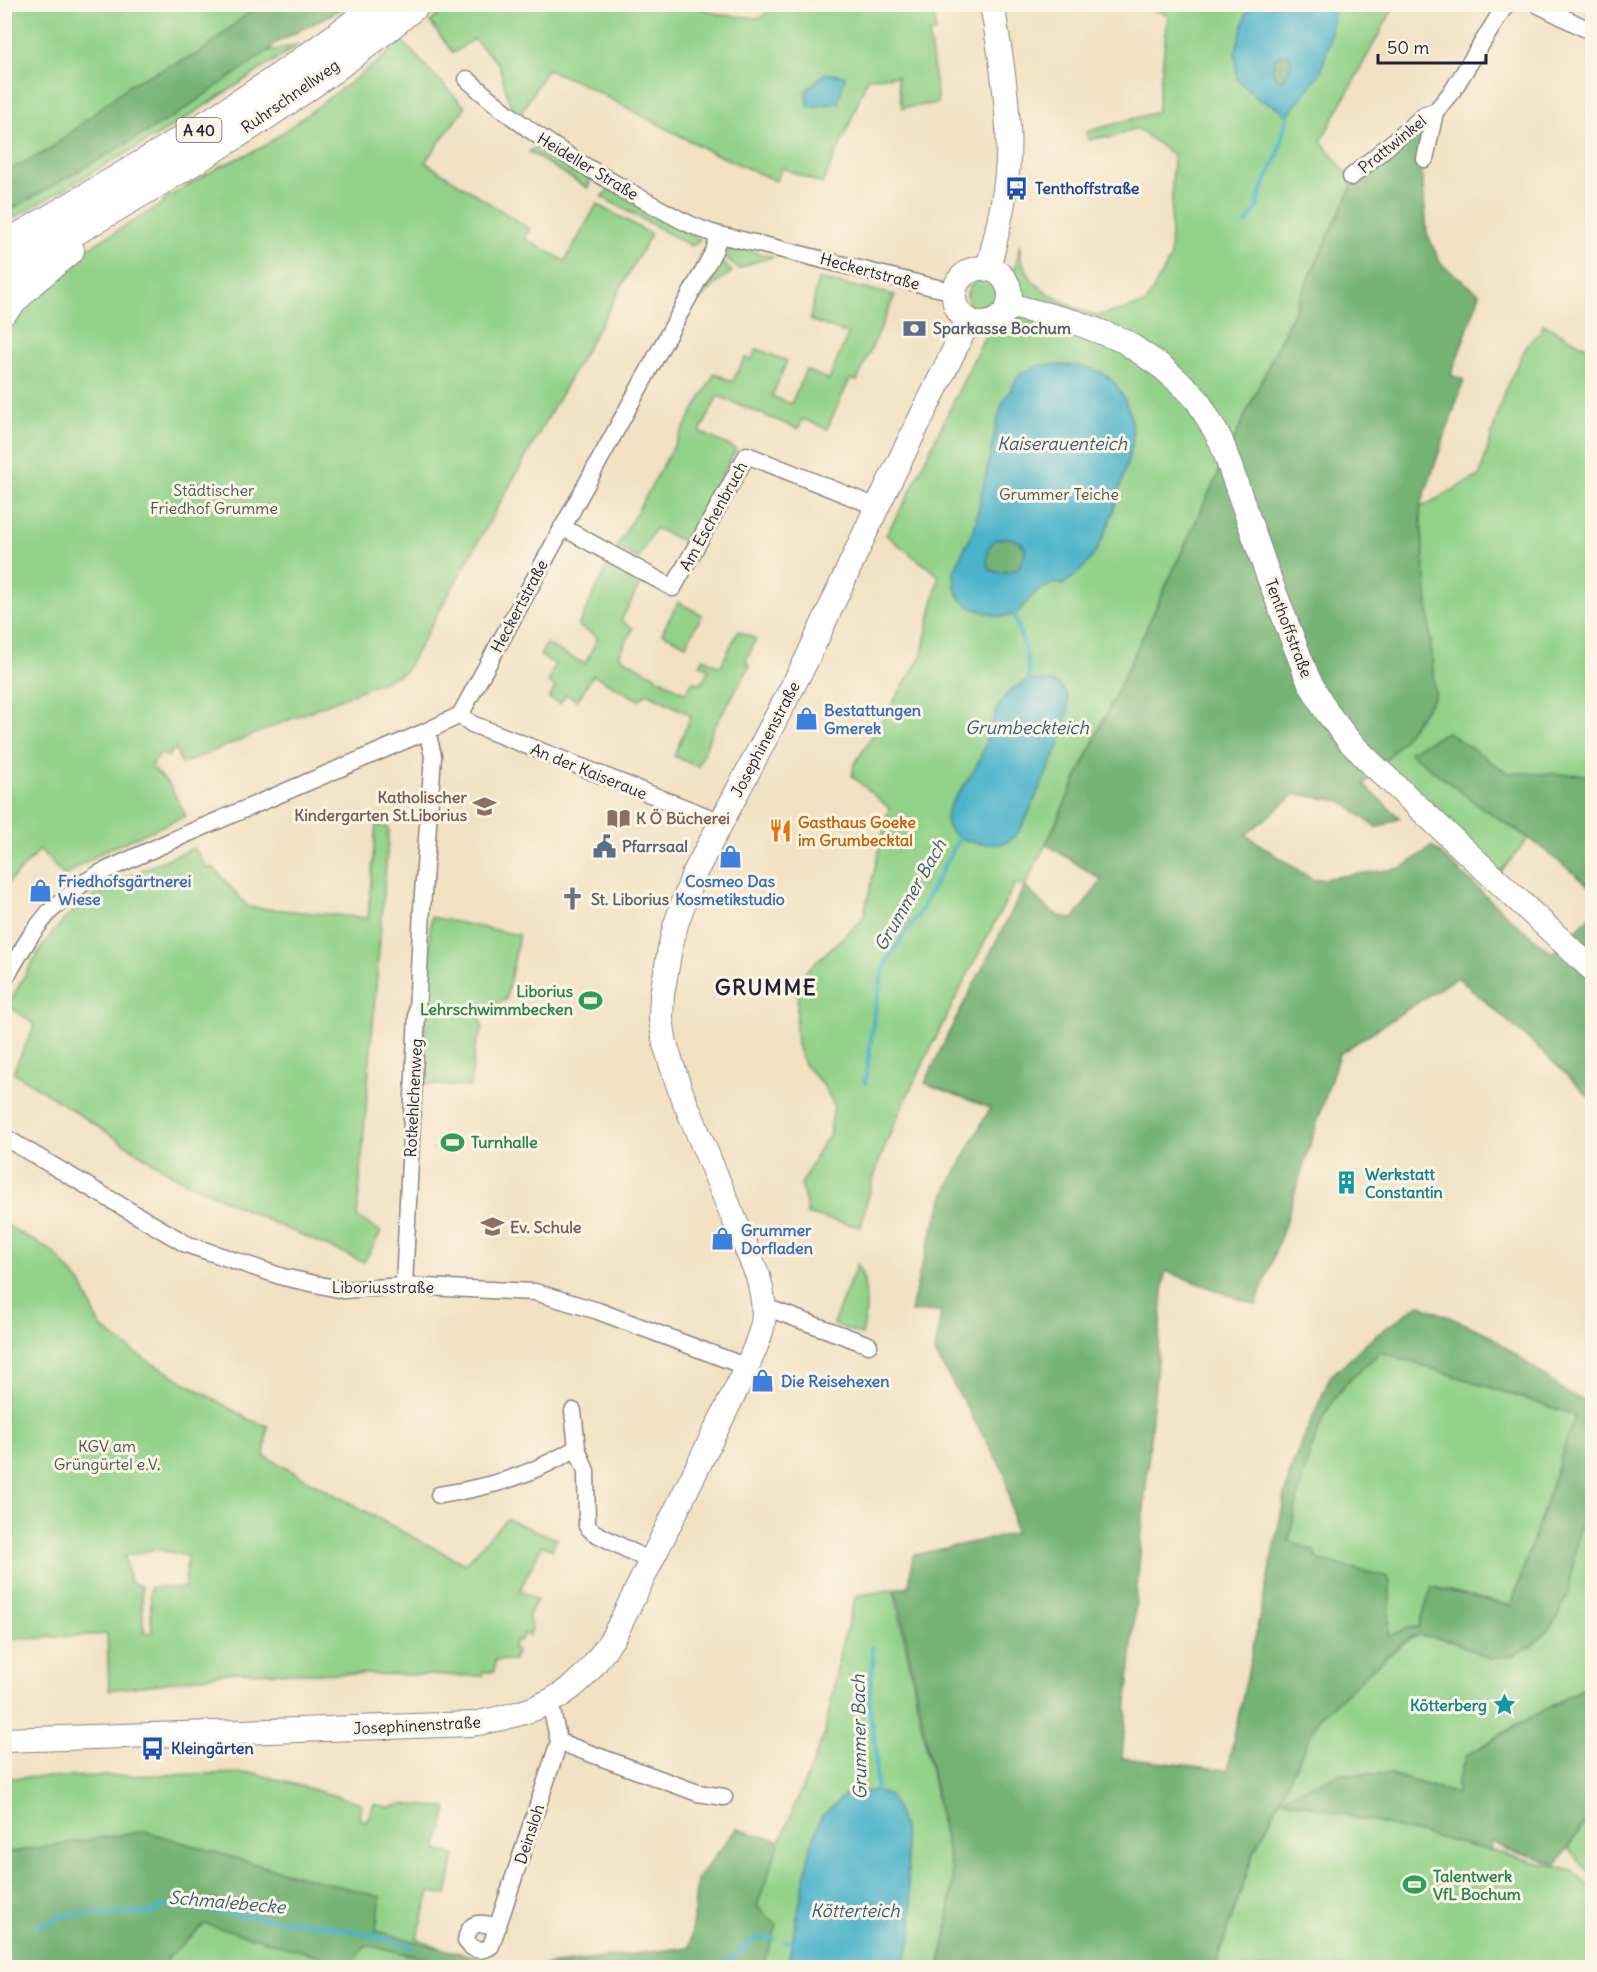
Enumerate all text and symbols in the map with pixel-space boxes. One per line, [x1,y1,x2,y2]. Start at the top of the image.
scale bar [1378,27,1486,65]
text: 50 m [1387,36,1429,59]
street label: Ruhrschnellweg [237,55,343,137]
street label: Prattwinkel [1354,111,1430,177]
road number: A 40 [176,118,222,142]
street label: Heideller Straße [534,128,642,204]
bus stop icon: Tenthoffstraße [1004,175,1030,201]
place label: Tenthoffstraße [1035,178,1140,198]
street label: Heckertstraße [818,248,922,294]
bank icon: Sparkasse Bochum [902,315,928,341]
place label: Sparkasse Bochum [933,318,1071,339]
water label: Kaiserauenteich [997,432,1128,455]
street label: Am Eschenbruch [675,458,751,574]
park label: Städtischer Friedhof Grumme [150,480,278,518]
park label: Grummer Teiche [999,484,1119,504]
street label: Heckertstraße [486,556,552,656]
street label: Tenthoffstraße [1261,576,1317,680]
street label: Josephinenstraße [726,678,804,800]
place label: Bestattungen Gmerek [824,700,921,738]
shop icon: Bestattungen Gmerek [793,706,819,732]
water label: Grumbeckteich [965,716,1089,739]
street label: An der Kaiseraue [528,739,650,803]
place label: Katholischer Kindergarten St.Liborius [294,787,467,826]
school or university icon: Katholischer Kindergarten St.Liborius [472,793,498,819]
library icon: K Ö Bücherei [605,805,631,831]
place label: K Ö Bücherei [636,808,730,828]
place label: Gasthaus Goeke im Grumbecktal [798,812,916,850]
restaurant icon: Gasthaus Goeke im Grumbecktal [767,818,793,844]
public building icon: Pfarrsaal [591,833,617,859]
water label: Grummer Bach [869,834,952,955]
place label: Pfarrsaal [622,836,688,856]
shop icon: Cosmeo Das Kosmetikstudio [717,843,743,869]
place label: Friedhofsgärtnerei Wiese [58,871,191,909]
place label: Cosmeo Das Kosmetikstudio [675,871,785,909]
shop icon: Friedhofsgärtnerei Wiese [27,877,53,903]
church icon: St. Liborius [560,886,586,912]
place label: St. Liborius [591,889,669,909]
district label: GRUMME [715,973,817,1001]
place label: Liborius Lehrschwimmbecken [420,981,573,1019]
sports icon: Liborius Lehrschwimmbecken [578,987,604,1013]
street label: Rotkehlchenweg [400,1038,426,1158]
sports icon: Turnhalle [440,1129,466,1155]
place label: Turnhalle [471,1132,538,1152]
place label: Werkstatt Constantin [1365,1164,1443,1202]
building icon: Werkstatt Constantin [1334,1170,1360,1196]
school or university icon: Ev. Schule [479,1214,505,1240]
place label: Ev. Schule [510,1217,582,1237]
place label: Grummer Dorfladen [741,1220,813,1258]
shop icon: Grummer Dorfladen [710,1226,736,1252]
street label: Liboriusstraße [332,1277,434,1297]
shop icon: Die Reisehexen [750,1368,776,1394]
place label: Die Reisehexen [781,1371,889,1391]
park label: KGV am Grüngürtel e.V. [54,1436,160,1474]
water label: Grummer Bach [846,1674,872,1800]
place icon: Kötterberg [1492,1692,1518,1718]
place label: Kötterberg [1410,1695,1487,1716]
street label: Josephinenstraße [353,1712,481,1738]
bus stop icon: Kleingärten [140,1735,166,1761]
place label: Kleingärten [171,1738,254,1759]
street label: Deinsloh [510,1801,548,1867]
place label: Talentwerk VfL Bochum [1433,1866,1521,1904]
sports icon: Talentwerk VfL Bochum [1402,1872,1428,1898]
water label: Schmalebecke [168,1885,288,1919]
water label: Kötterteich [810,1899,900,1922]

